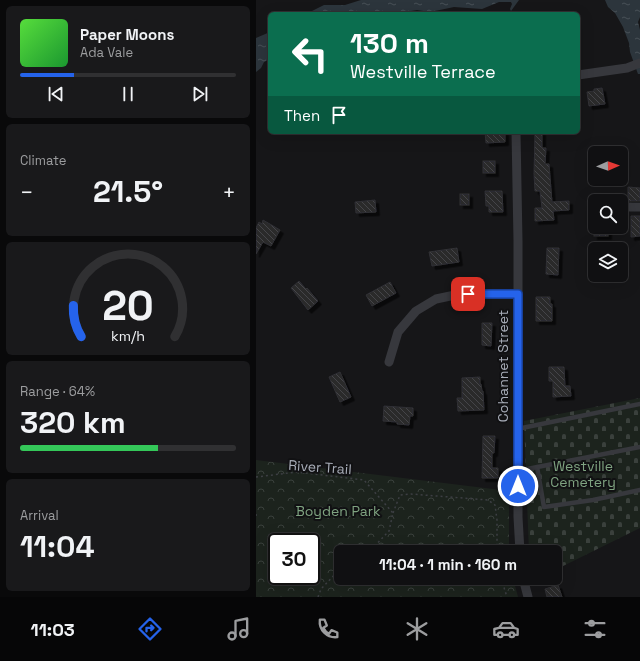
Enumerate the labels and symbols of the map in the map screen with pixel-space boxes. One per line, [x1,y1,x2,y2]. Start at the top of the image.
north arrow [588,146,628,186]
pin [451,277,485,311]
street label: Cohannet Street [494,310,512,422]
street label: River Trail [288,456,352,478]
park label: Westville Cemetery [550,457,616,491]
position arrow [497,465,539,507]
park label: Boyden Park [295,502,381,520]
speed limit sign: 30 [268,533,320,585]

